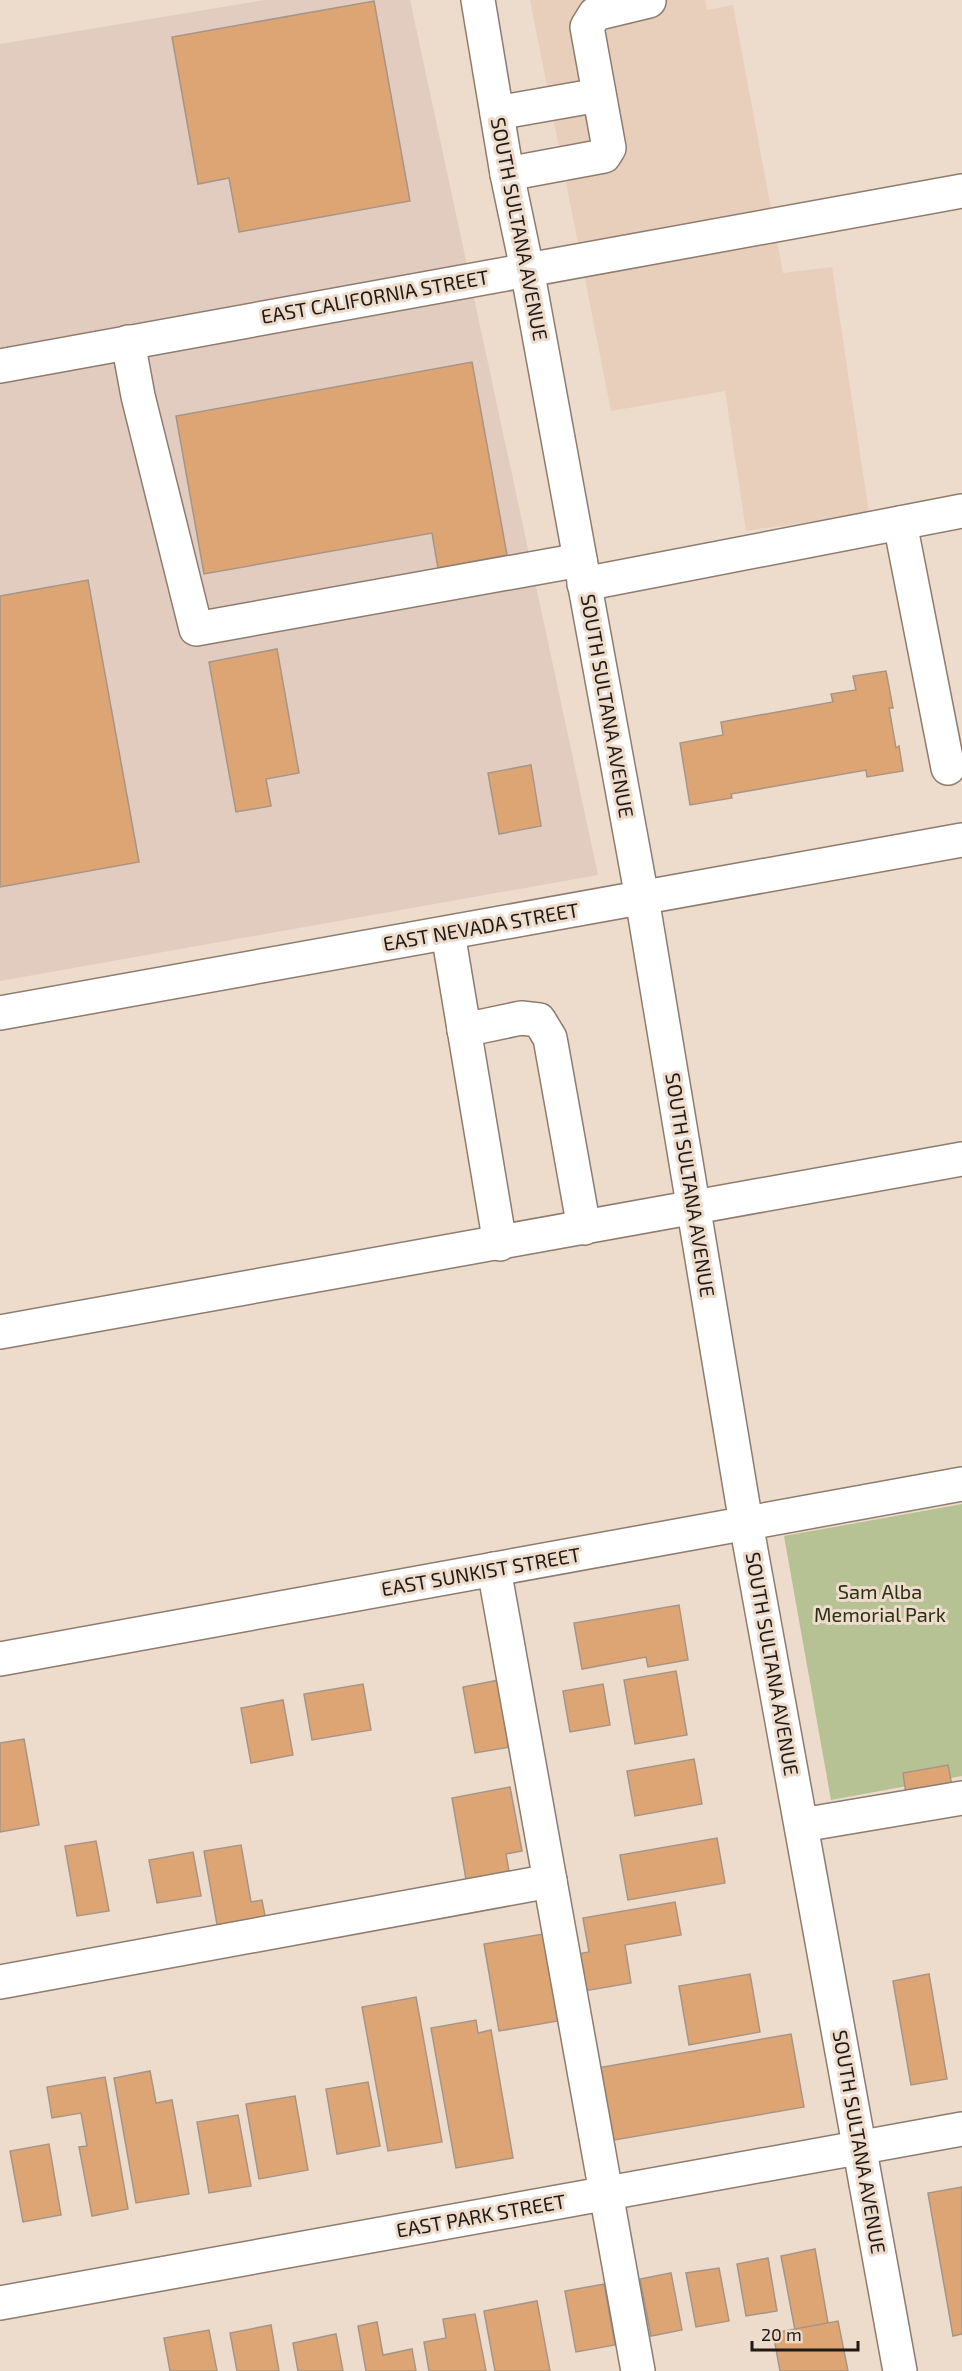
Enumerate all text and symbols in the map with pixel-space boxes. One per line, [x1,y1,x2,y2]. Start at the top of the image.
street label: SOUTH SULTANA AVENUE [487,115,553,342]
street label: EAST CALIFORNIA STREET [259,264,491,328]
street label: SOUTH SULTANA AVENUE [576,592,639,820]
street label: EAST NEVADA STREET [381,897,581,955]
street label: SOUTH SULTANA AVENUE [661,1071,721,1299]
street label: EAST SUNKIST STREET [379,1542,583,1600]
street label: SOUTH SULTANA AVENUE [741,1550,804,1778]
park label: Sam Alba Memorial Park [814,1579,946,1626]
street label: SOUTH SULTANA AVENUE [828,2028,891,2256]
street label: EAST PARK STREET [394,2188,568,2242]
scale bar [752,2314,858,2352]
text: 20 m [761,2323,802,2345]

